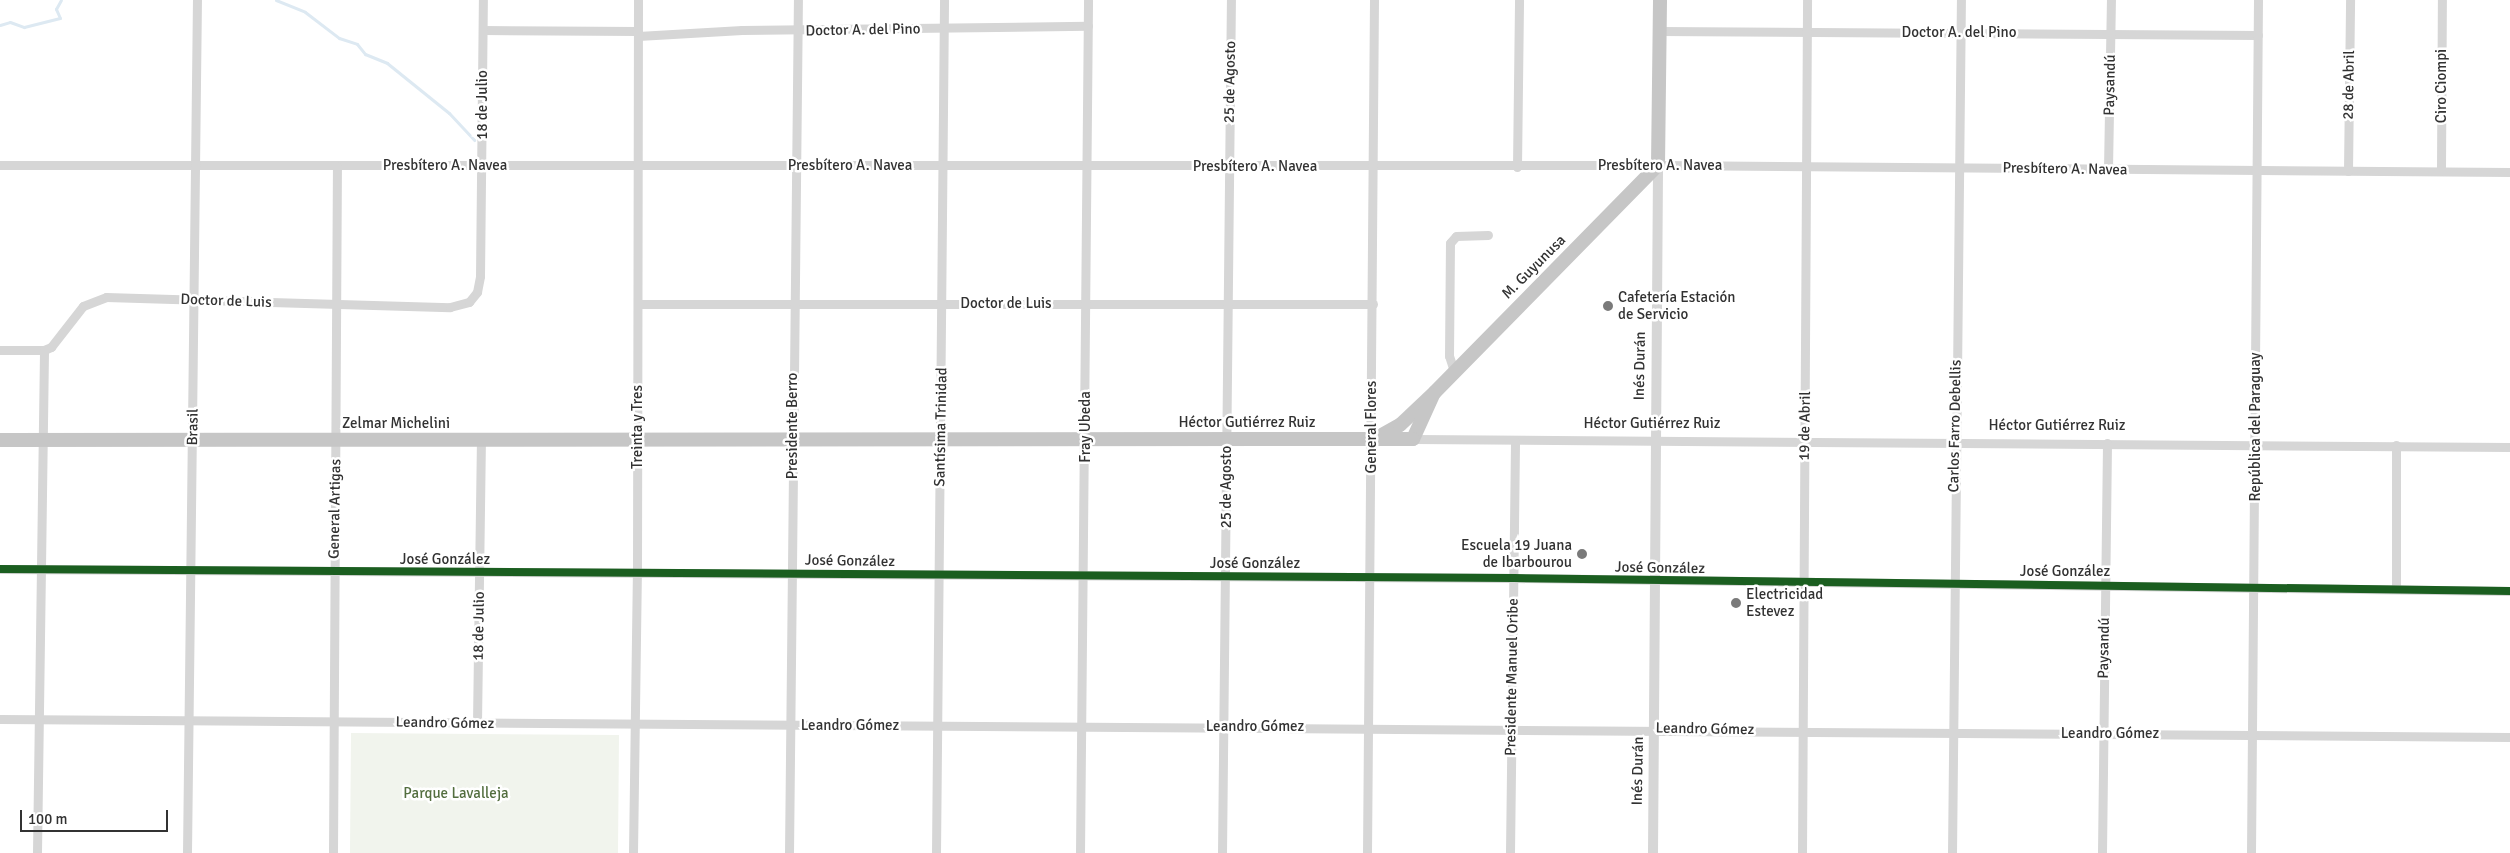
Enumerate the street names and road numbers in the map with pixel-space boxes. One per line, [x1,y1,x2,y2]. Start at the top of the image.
street label: Doctor A. del Pino [805,20,921,40]
street label: Doctor A. del Pino [1901,24,2017,42]
street label: 25 de Agosto [1220,41,1240,123]
street label: Ciro Ciompi [2433,49,2451,123]
street label: 28 de Abril [2339,50,2359,120]
street label: Paysandú [2100,54,2120,116]
street label: 18 de Julio [474,70,492,140]
street label: Presbítero A. Navea [383,157,507,175]
street label: Presbítero A. Navea [788,157,912,175]
street label: Presbítero A. Navea [1598,157,1722,175]
street label: Presbítero A. Navea [1193,158,1317,176]
street label: Presbítero A. Navea [2002,159,2128,179]
street label: M. Guyunusa [1498,231,1570,303]
street label: Doctor de Luis [180,290,272,312]
street label: Doctor de Luis [960,295,1052,313]
street label: Inés Durán [1630,331,1650,401]
street label: República del Paraguay [2247,352,2265,502]
street label: Carlos Farro Debellis [1945,360,1965,492]
street label: Santísima Trinidad [931,367,951,487]
street label: Presidente Berro [784,373,802,479]
street label: General Flores [1363,381,1381,473]
street label: Treinta y Tres [629,385,647,469]
street label: Fray Ubeda [1077,391,1095,463]
street label: 19 de Abril [1795,391,1815,461]
street label: Brasil [184,408,202,446]
street label: Héctor Gutiérrez Ruiz [1178,414,1316,432]
street label: Zelmar Michelini [342,415,450,433]
street label: Héctor Gutiérrez Ruiz [1583,415,1721,433]
street label: Héctor Gutiérrez Ruiz [1988,417,2126,435]
street label: 25 de Agosto [1218,446,1236,528]
street label: General Artigas [325,459,345,559]
street label: José González [400,551,490,569]
street label: José González [805,551,895,571]
street label: José González [1210,555,1300,573]
street label: José González [1615,558,1705,578]
street label: José González [2020,563,2110,581]
street label: 18 de Julio [469,591,489,661]
street label: Presidente Manuel Oribe [1502,598,1522,756]
street label: Paysandú [2094,617,2114,679]
street label: Leandro Gómez [396,713,494,733]
street label: Leandro Gómez [801,717,899,735]
street label: Leandro Gómez [1206,718,1304,736]
street label: Leandro Gómez [1656,719,1754,739]
street label: Leandro Gómez [2061,725,2159,743]
street label: Inés Durán [1628,736,1648,806]

